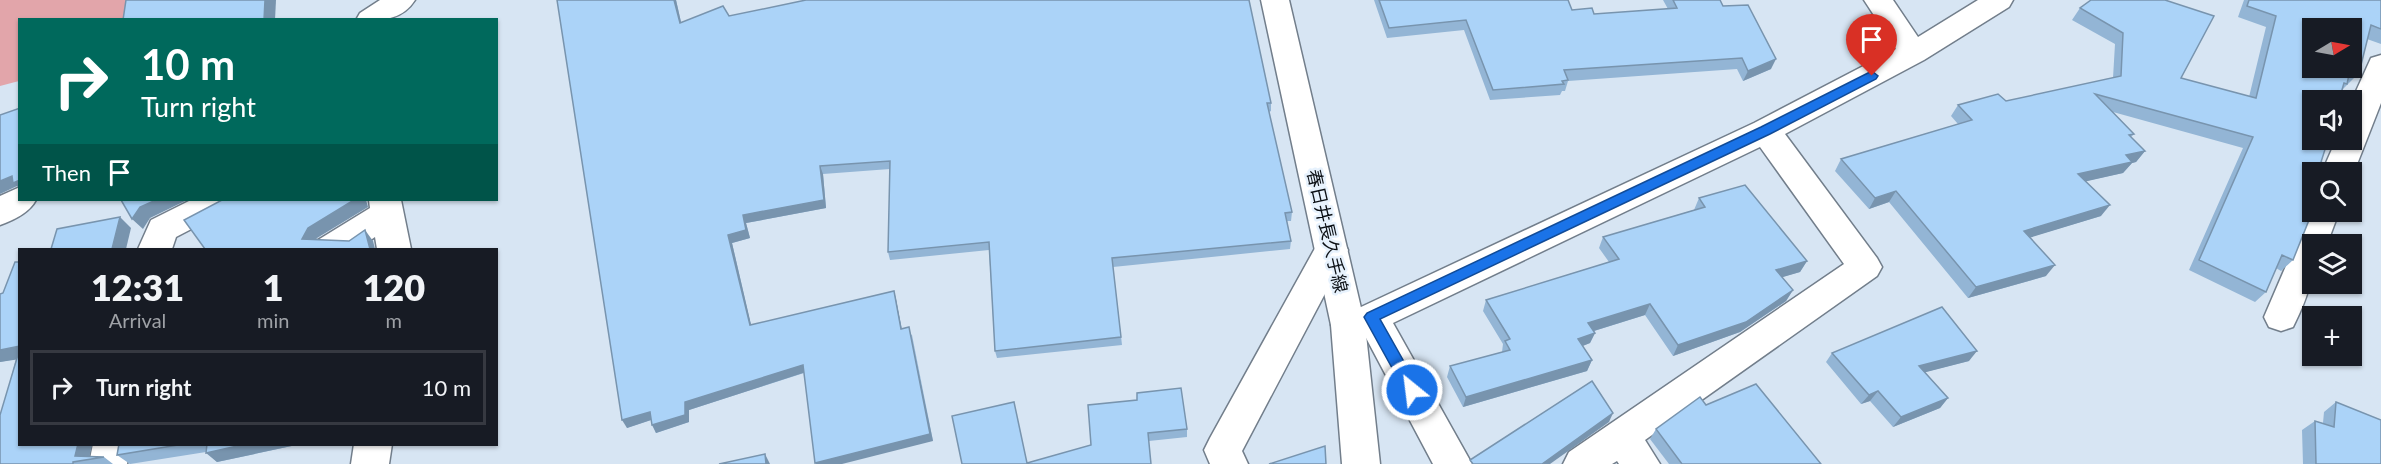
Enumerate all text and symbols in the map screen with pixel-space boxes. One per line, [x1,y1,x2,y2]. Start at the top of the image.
pin [1846,14,1897,76]
north arrow [2302,18,2362,78]
map controls [2302,18,2362,366]
icon: arrive [1855,23,1888,56]
text: 10 m [141,39,235,89]
icon: right [42,42,120,120]
text: Turn right [141,90,256,123]
button: sound [2302,90,2362,150]
icon: arrive [103,156,136,189]
text: Then [42,159,91,186]
button: search [2302,162,2362,222]
street label: 春日井長久手線 [1303,167,1353,295]
button: layers [2302,234,2362,294]
text: 12:31 [91,265,184,309]
text: 1 [263,265,284,309]
text: 120 [362,265,425,309]
button: + [2302,306,2362,366]
text: Arrival [109,308,166,332]
text: min [257,308,289,332]
text: m [385,308,402,332]
position arrow [1380,358,1444,422]
icon: right [45,371,78,404]
text: Turn right [96,374,191,401]
text: 10 m [422,374,471,401]

